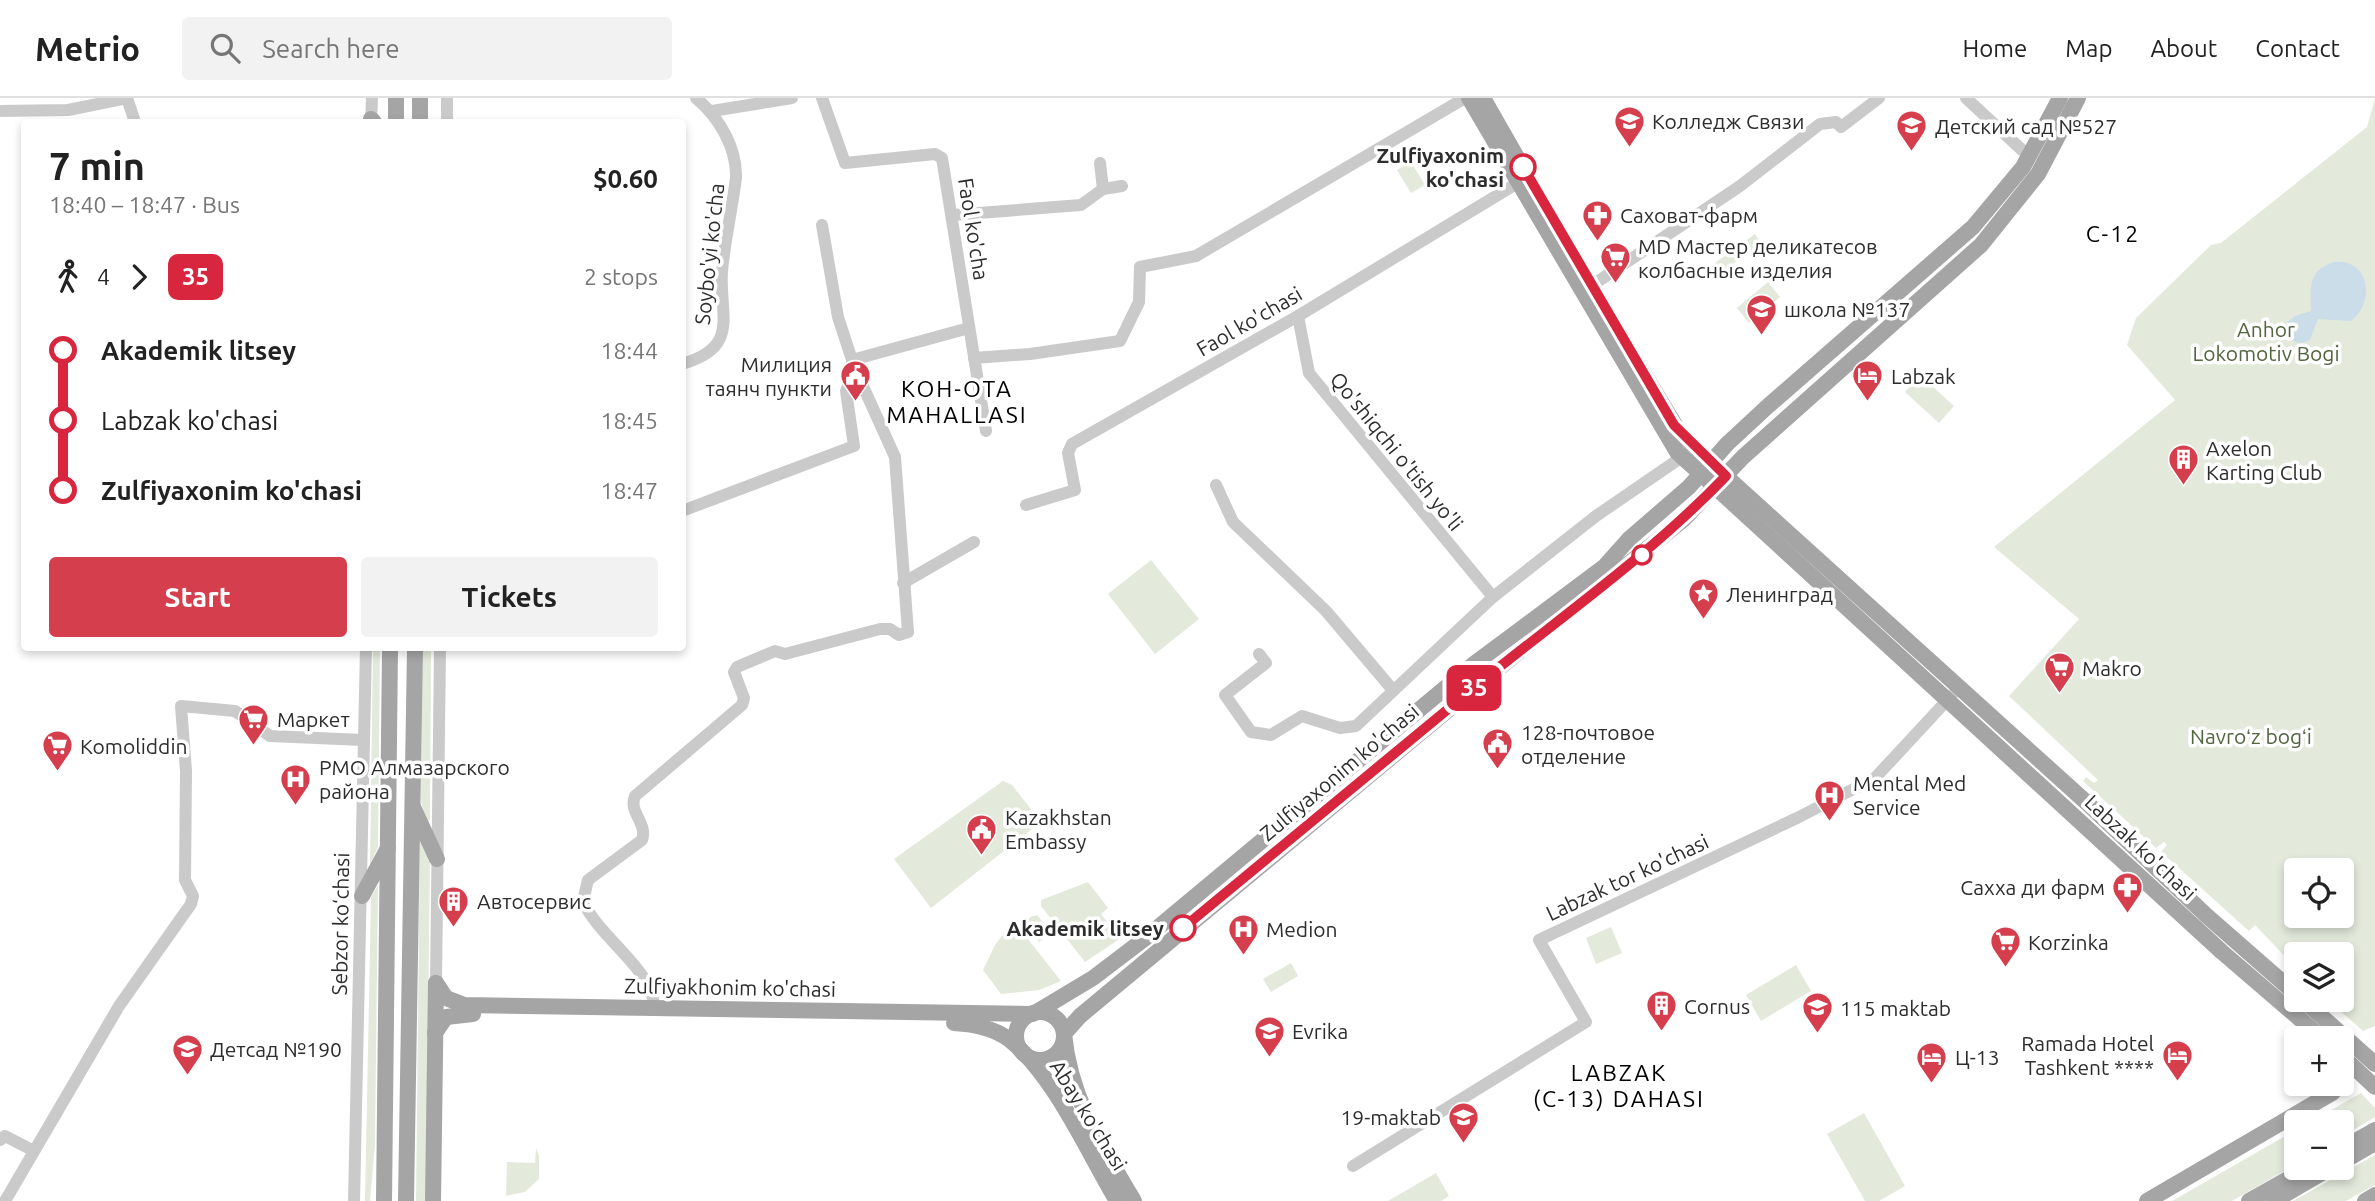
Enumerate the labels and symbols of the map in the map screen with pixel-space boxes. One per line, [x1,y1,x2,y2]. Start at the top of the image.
school or university icon: Колледж Связи [1612,104,1646,148]
place label: Колледж Связи [1652,109,1804,133]
school or university icon: Детский сад №527 [1895,109,1929,153]
place label: Детский сад №527 [1935,114,2117,138]
place label: Zulfiyaxonim ko'chasi [1376,143,1504,191]
marker: Zulfiyaxonim ko'chasi [1510,154,1536,180]
street label: Faol ko'cha [954,176,994,282]
street label: Soybo'yi ko'cha [690,182,728,326]
pharmacy icon: Саховат-фарм [1580,198,1614,242]
place label: Саховат-фарм [1620,203,1758,227]
district label: C-12 [2086,221,2140,246]
place label: MD Мастер деликатесов колбасные изделия [1638,234,1878,282]
supermarket icon: MD Мастер деликатесов колбасные изделия [1598,241,1632,285]
street label: Faol ko'chasi [1192,281,1306,361]
school or university icon: школа №137 [1744,292,1778,336]
place label: школа №137 [1784,297,1910,321]
park label: Anhor Lokomotiv Bogi [2192,317,2340,365]
place label: Милиция таянч пункти [705,352,832,400]
public building icon: Милиция таянч пункти [838,359,872,403]
hotel icon: Labzak [1851,359,1885,403]
place label: Labzak [1891,364,1956,388]
street label: Qo'shiqchi o'tish yo'li [1326,367,1468,535]
district label: KOH-OTA MAHALLASI [886,376,1028,427]
place label: Axelon Karting Club [2206,436,2322,484]
building icon: Axelon Karting Club [2166,443,2200,487]
unlabelled marker [1632,545,1652,565]
place icon: Ленинград [1686,577,1720,621]
place label: Ленинград [1726,582,1833,606]
supermarket icon: Makro [2042,651,2076,695]
place label: Makro [2082,656,2142,680]
line badge: 35 [1442,665,1506,711]
street label: Zulfiyaxonim ko'chasi [1255,699,1423,845]
supermarket icon: Маркет [237,702,271,746]
place label: Маркет [277,707,350,731]
place label: 128-почтовое отделение [1521,720,1655,768]
park label: Navroʻz bogʻi [2190,724,2312,748]
public building icon: 128-почтовое отделение [1481,727,1515,771]
supermarket icon: Komoliddin [40,729,74,773]
place label: Komoliddin [80,734,187,758]
place label: РМО Алмазарского района [319,755,510,803]
hospital icon: РМО Алмазарского района [279,762,313,806]
place label: Mental Med Service [1853,771,1966,819]
hospital icon: Mental Med Service [1813,778,1847,822]
street label: Labzak ko'chasi [2080,789,2202,905]
place label: Kazakhstan Embassy [1005,805,1112,853]
public building icon: Kazakhstan Embassy [965,812,999,856]
street label: Labzak tor ko'chasi [1542,829,1712,925]
street label: Sebzor ko‘chasi [327,852,353,996]
pharmacy icon: Сахха ди фарм [2111,870,2145,914]
place label: Сахха ди фарм [1960,875,2105,899]
building icon: Автосервис [437,884,471,928]
place label: Автосервис [477,889,592,913]
hospital icon: Medion [1226,912,1260,956]
marker: Akademik litsey [1170,915,1196,941]
place label: Akademik litsey [1006,916,1164,940]
place label: Medion [1266,917,1338,941]
supermarket icon: Korzinka [1988,925,2022,969]
place label: Korzinka [2028,930,2109,954]
street label: Zulfiyakhonim ko'chasi [624,973,836,1001]
building icon: Cornus [1644,989,1678,1033]
school or university icon: 115 maktab [1800,991,1834,1035]
place label: Cornus [1684,994,1750,1018]
place label: 115 maktab [1840,996,1951,1020]
school or university icon: Evrika [1252,1014,1286,1058]
place label: Evrika [1292,1019,1348,1043]
place label: Ramada Hotel Tashkent **** [2021,1031,2154,1079]
school or university icon: Детсад №190 [170,1032,204,1076]
place label: Детсад №190 [210,1037,342,1061]
hotel icon: Ramada Hotel Tashkent **** [2160,1038,2194,1082]
hotel icon: Ц-13 [1915,1040,1949,1084]
place label: Ц-13 [1955,1045,2000,1069]
street label: Abay ko'chasi [1046,1055,1132,1175]
district label: LABZAK (C-13) DAHASI [1533,1060,1705,1112]
school or university icon: 19-maktab [1447,1100,1481,1144]
place label: 19-maktab [1340,1105,1441,1129]

